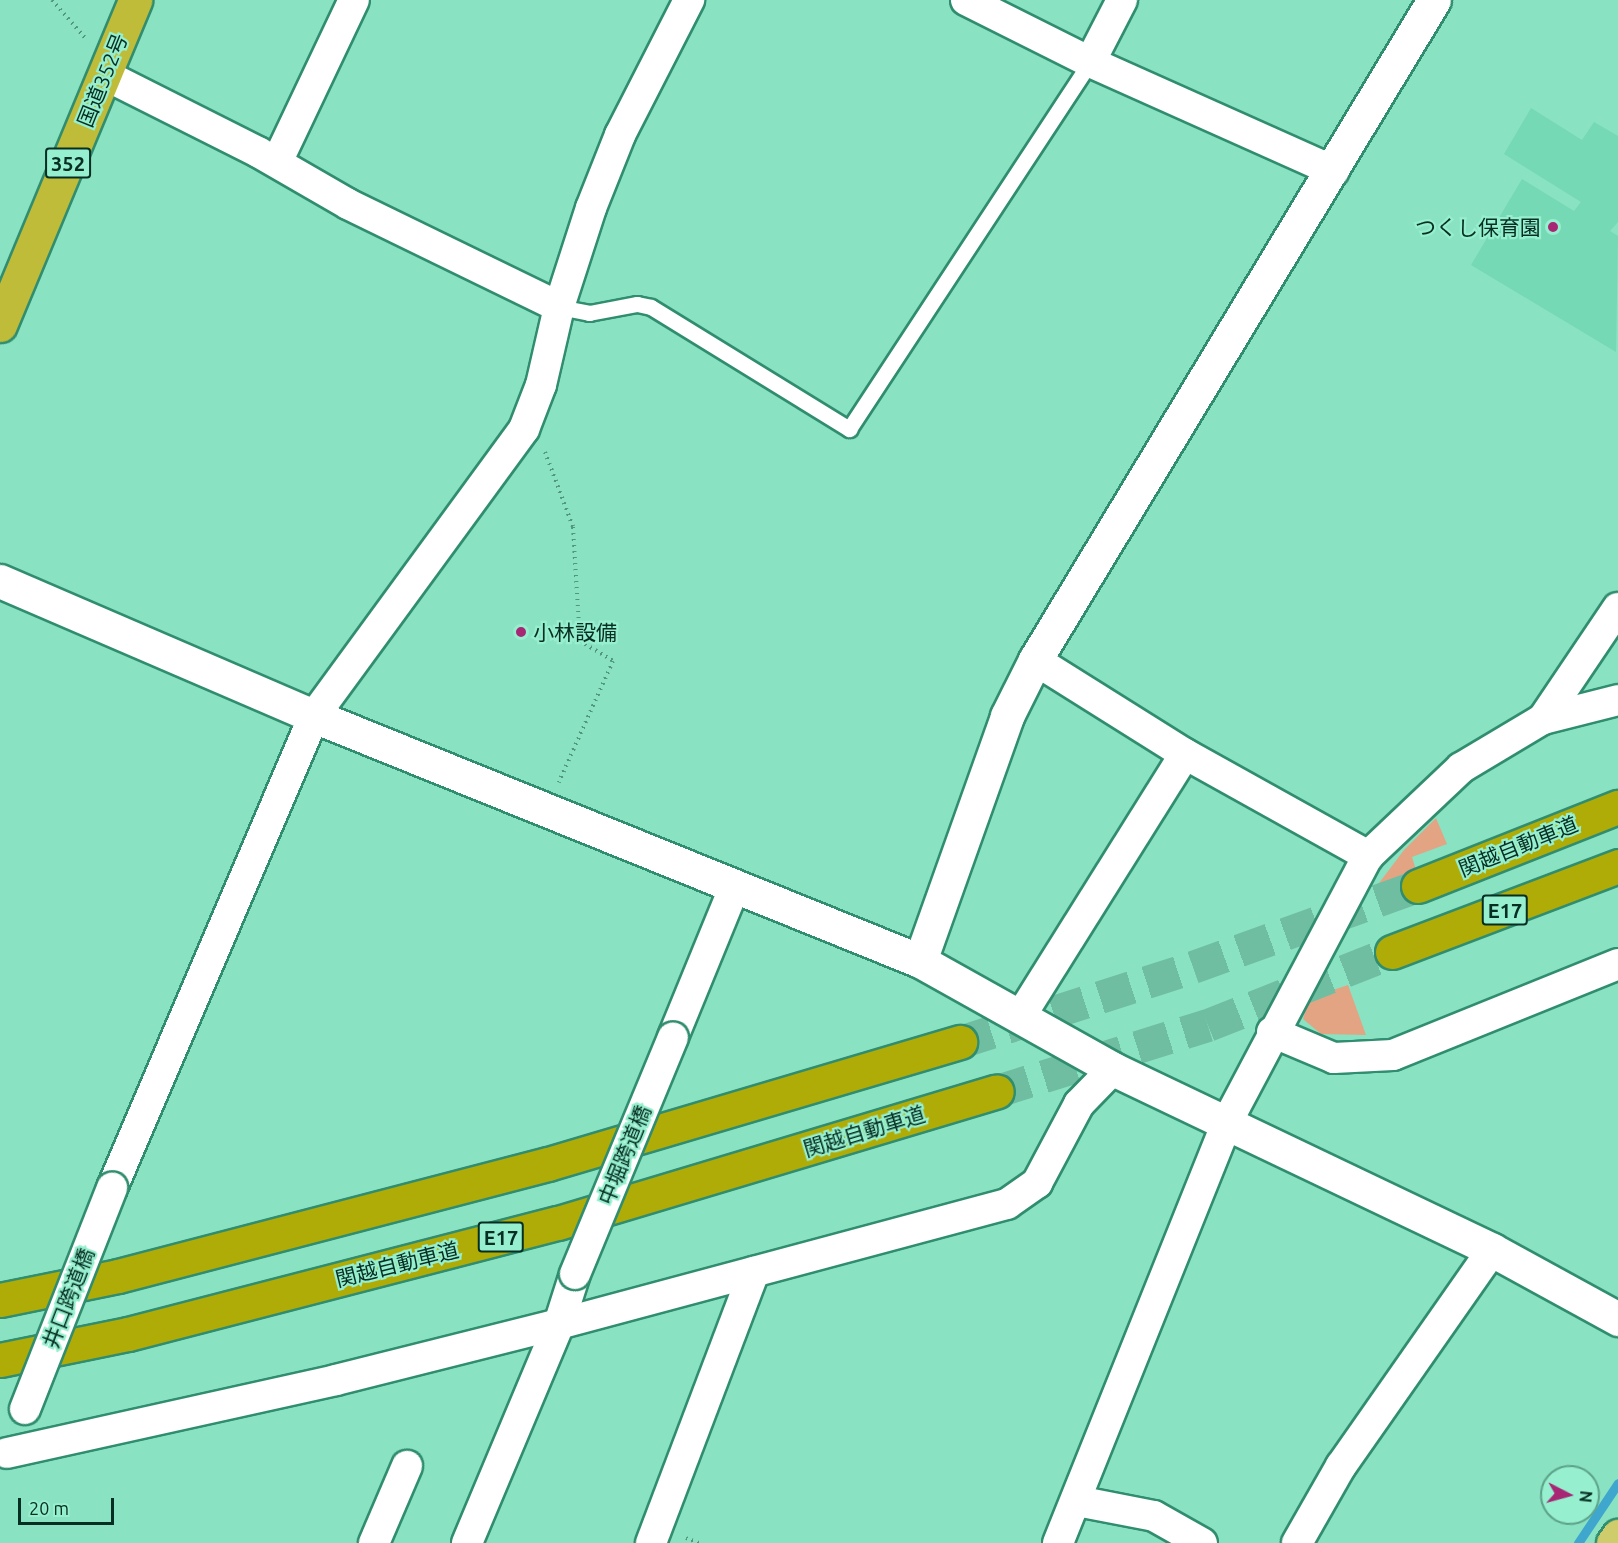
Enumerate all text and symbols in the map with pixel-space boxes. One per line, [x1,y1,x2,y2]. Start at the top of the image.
street label: 国道352号 [72,30,132,130]
road number: 352 [44,146,92,180]
place label: つくし保育園 [1415,214,1541,240]
marker: つくし保育園 [1546,220,1560,234]
place label: 小林設備 [533,619,617,645]
marker: 小林設備 [514,625,528,639]
street label: 関越自動車道 [1455,811,1581,881]
road number: E17 [1481,893,1529,927]
street label: 関越自動車道 [800,1101,928,1161]
street label: 中堀跨道橋 [593,1102,655,1208]
road number: E17 [477,1220,525,1254]
street label: 関越自動車道 [333,1237,461,1291]
street label: 井口跨道橋 [37,1244,99,1352]
north arrow [1540,1465,1600,1525]
scale bar [21,1486,117,1524]
text: N [1576,1490,1595,1504]
text: 20 m [29,1498,69,1518]

